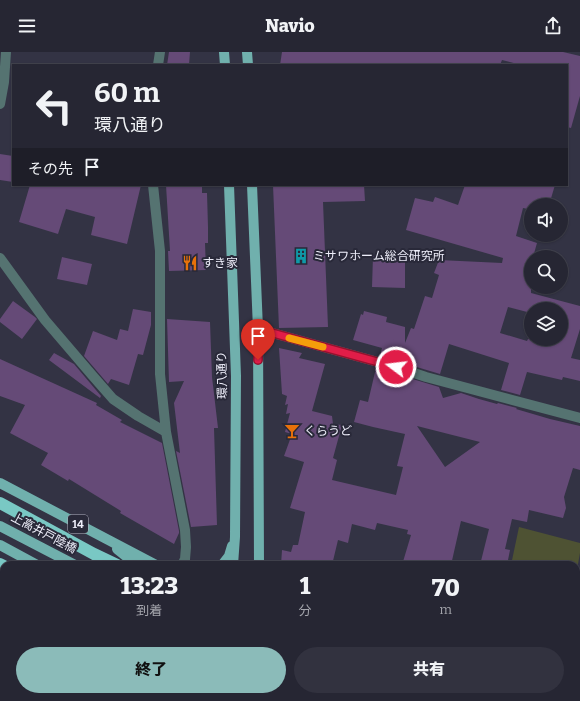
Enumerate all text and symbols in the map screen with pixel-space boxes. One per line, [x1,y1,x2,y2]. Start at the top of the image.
icon: menu [16,15,38,37]
text: Navio [265,15,315,37]
icon: share [542,15,564,37]
text: 60 m [94,76,160,109]
icon: left [28,80,80,132]
text: 環八通り [94,114,166,136]
icon: arrive [81,156,103,178]
text: その先 [28,160,73,178]
map controls [524,198,568,346]
button: sound [524,198,568,242]
building icon: ミサワホーム総合研究所 [292,247,310,265]
place label: ミサワホーム総合研究所 [313,249,445,263]
button: search [524,250,568,294]
restaurant icon: すき家 [181,254,199,272]
place label: すき家 [202,256,238,270]
button: layers [524,302,568,346]
pin [241,319,275,360]
icon: arrive [247,325,269,347]
position arrow [375,346,417,388]
street label: 環八通り [215,351,229,399]
bar icon: くらうど [283,422,301,440]
place label: くらうど [304,424,352,438]
street label: 上高井戸陸橋 [9,510,79,556]
road number: 14 [68,515,88,533]
text: 13:23 [120,572,178,600]
text: 1 [300,572,310,600]
text: 70 [432,574,460,602]
text: m [440,602,452,617]
text: 到着 [136,603,162,618]
text: 分 [298,603,311,618]
button: 終了 [16,647,286,693]
button: 共有 [294,647,564,693]

